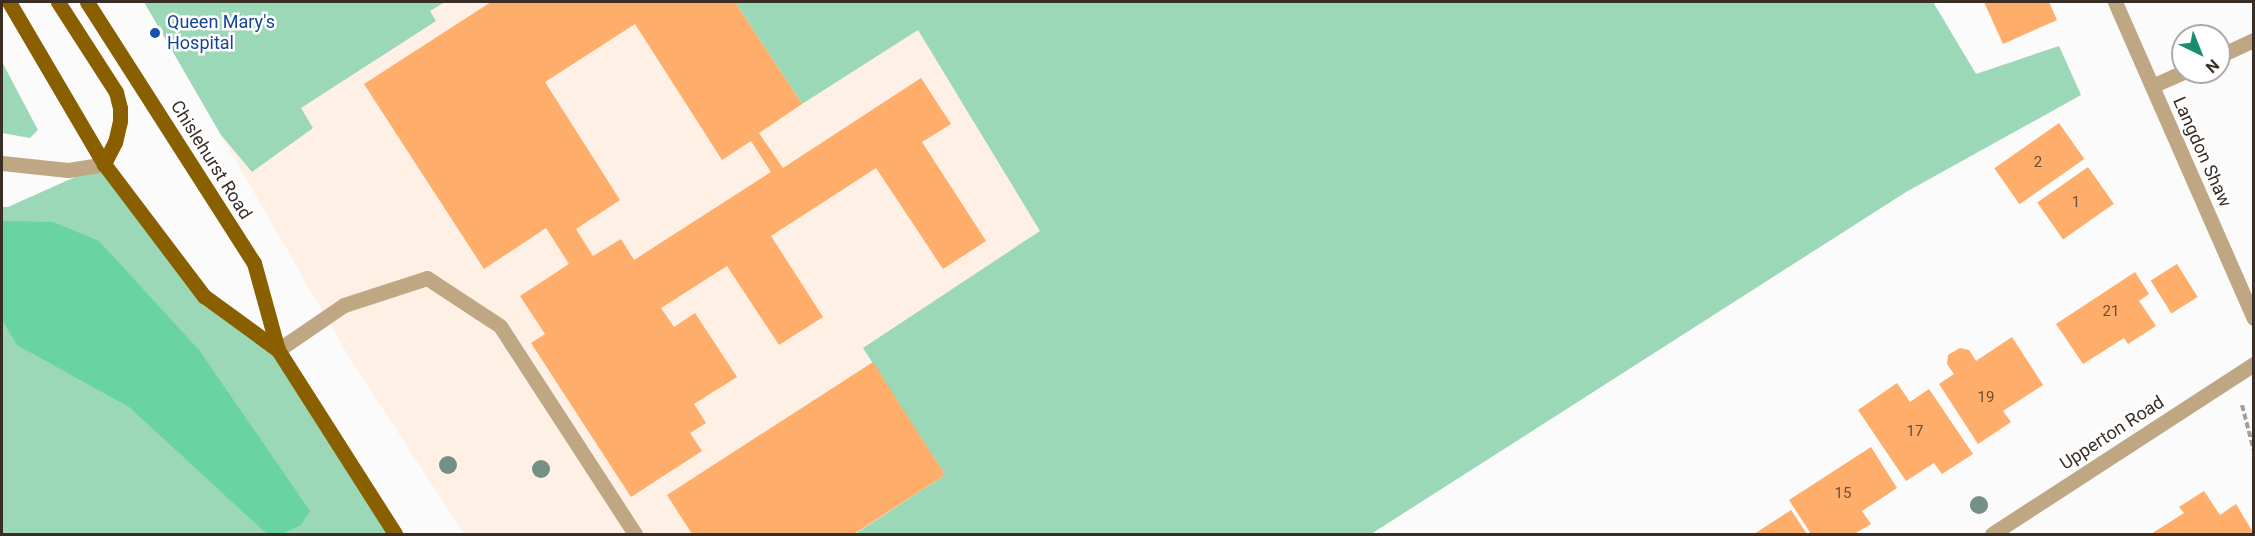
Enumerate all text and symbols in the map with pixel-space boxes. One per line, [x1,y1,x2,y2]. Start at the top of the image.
place label: Queen Mary's Hospital [167,12,275,54]
north arrow [2171,24,2231,84]
marker: Queen Mary's Hospital [148,26,162,40]
text: N [2202,55,2223,77]
street label: Langdon Shaw [2168,94,2236,210]
street label: Chislehurst Road [166,97,256,223]
house number: 2 [2034,154,2042,172]
house number: 1 [2072,194,2080,212]
house number: 21 [2103,303,2119,321]
house number: 19 [1978,389,1994,407]
street label: Upperton Road [2056,391,2168,475]
house number: 17 [1907,423,1923,441]
house number: 15 [1835,485,1851,503]

